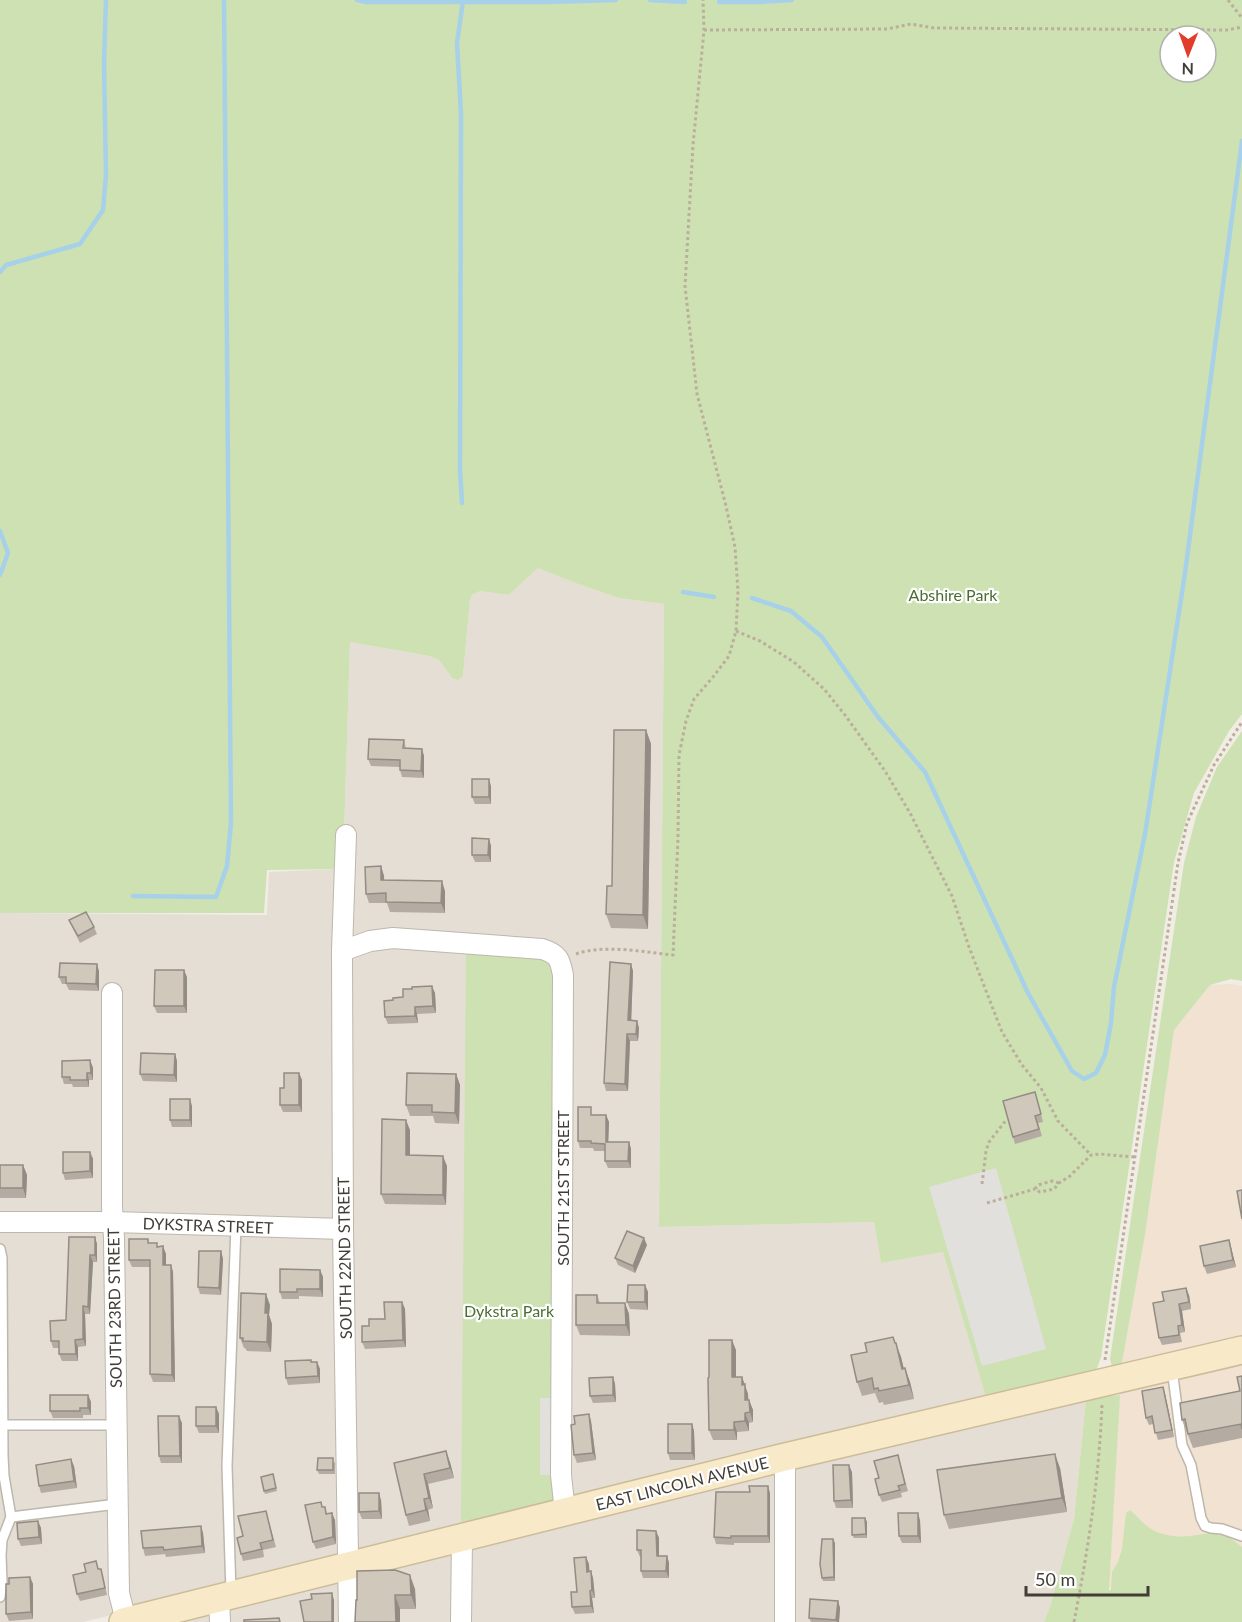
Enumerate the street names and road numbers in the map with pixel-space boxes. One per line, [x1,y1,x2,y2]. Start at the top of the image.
street label: SOUTH 21ST STREET [553,1110,572,1266]
street label: SOUTH 22ND STREET [333,1176,355,1339]
street label: DYKSTRA STREET [142,1213,274,1237]
street label: SOUTH 23RD STREET [103,1227,125,1388]
street label: EAST LINCOLN AVENUE [594,1452,770,1514]

